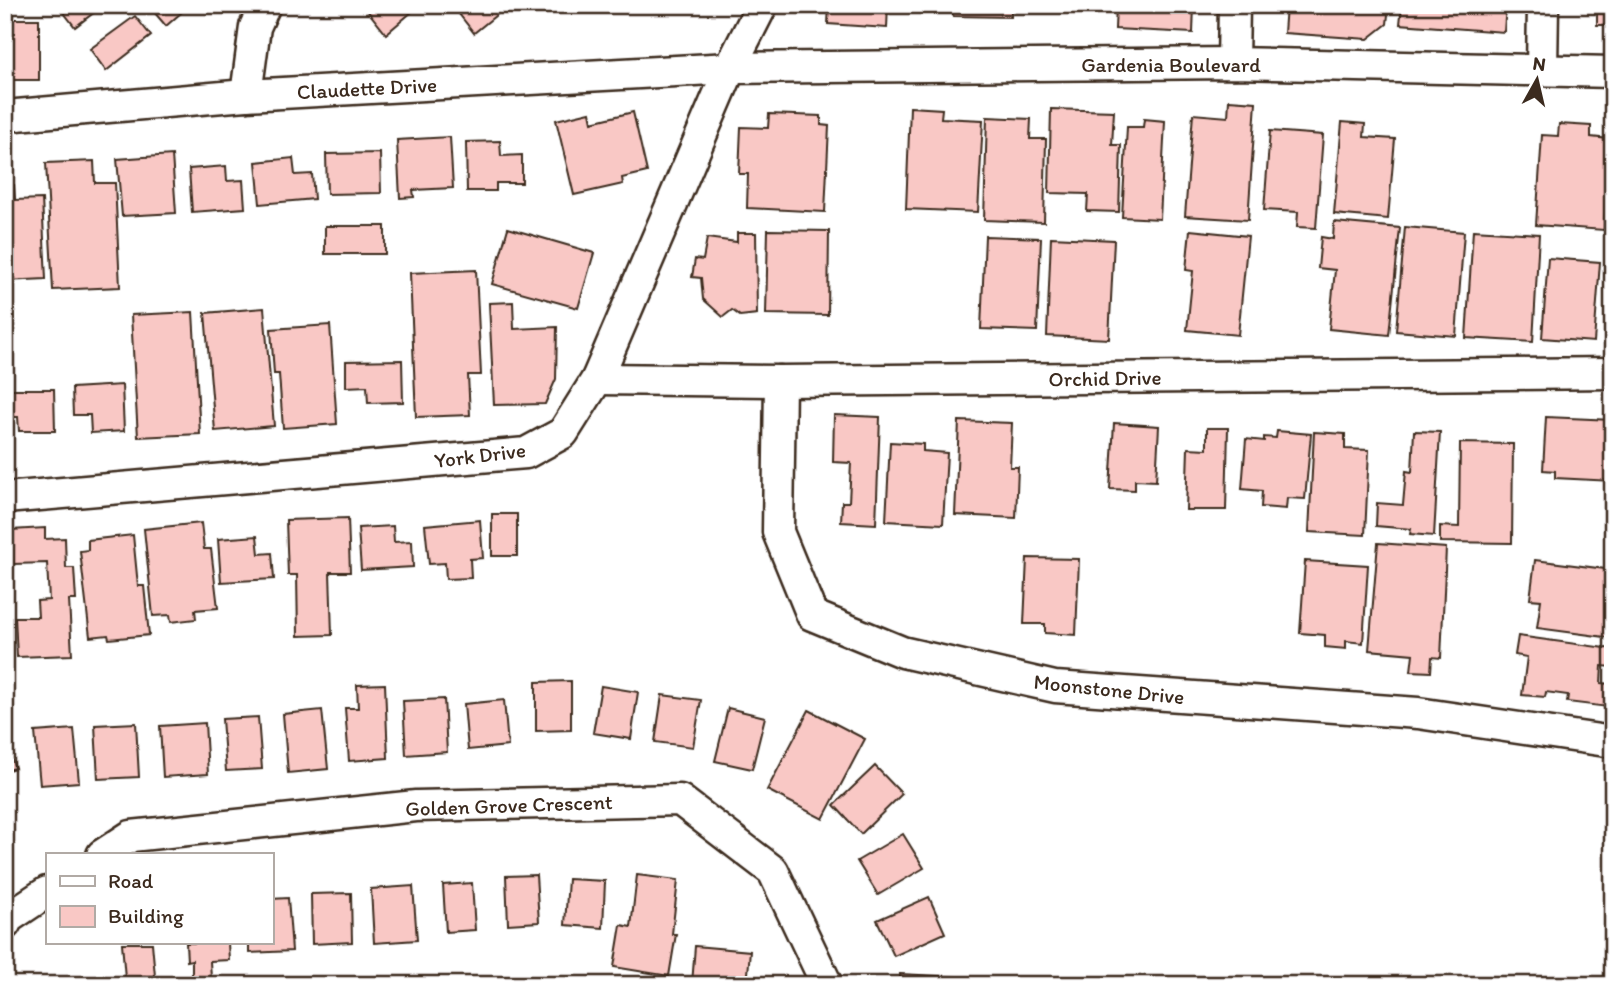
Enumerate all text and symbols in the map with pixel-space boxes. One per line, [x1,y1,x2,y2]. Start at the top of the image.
north arrow [1502,46,1572,116]
text: N [1531,51,1547,76]
street label: Gardenia Boulevard [1081,52,1261,77]
street label: Claudette Drive [296,72,438,104]
street label: Orchid Drive [1048,365,1162,391]
street label: York Drive [433,437,527,473]
street label: Moonstone Drive [1032,669,1186,709]
street label: Golden Grove Crescent [405,789,613,821]
legend [46,853,273,944]
text: Road [108,868,154,893]
text: Building [108,903,184,928]

